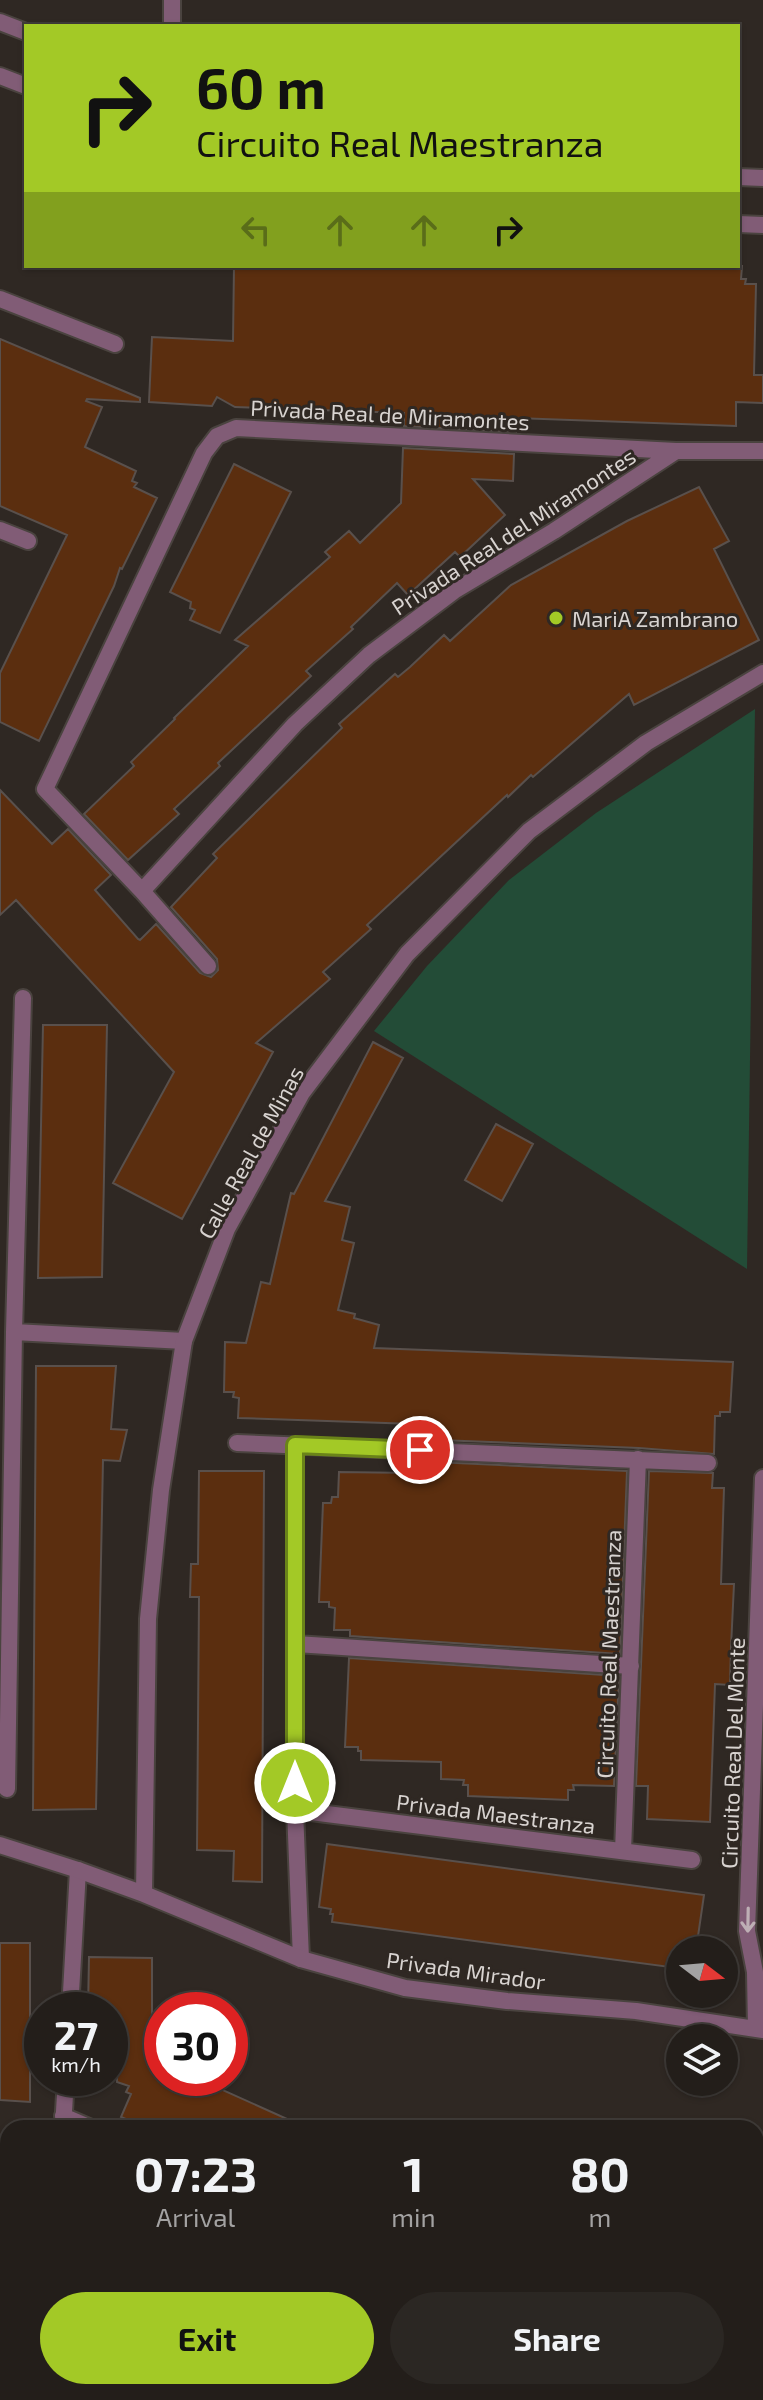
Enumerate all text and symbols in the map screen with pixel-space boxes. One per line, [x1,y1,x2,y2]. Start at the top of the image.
text: 60 m [196,53,326,120]
icon: right [64,56,168,160]
text: Circuito Real Maestranza [196,121,604,164]
icon: left [234,208,278,252]
icon: ahead [318,208,362,252]
icon: ahead [402,208,446,252]
icon: right [486,208,530,252]
street label: Privada Real de Miramontes [250,394,530,434]
street label: Privada Real del Miramontes [386,442,640,620]
place label: MariA Zambrano [572,605,738,631]
marker: MariA Zambrano [547,609,565,627]
street label: Calle Real de Minas [192,1061,308,1243]
pin [386,1416,454,1484]
icon: arrive [398,1428,442,1472]
street label: Circuito Real Maestranza [591,1529,625,1779]
street label: Circuito Real Del Monte [715,1637,749,1869]
position arrow [253,1741,337,1825]
street label: Privada Maestranza [395,1788,597,1838]
one-way arrow [740,1906,756,1933]
north arrow [666,1936,738,2008]
map controls [666,1936,738,2096]
street label: Privada Mirador [385,1946,547,1994]
speed limit sign: 30 [144,1992,248,2096]
text: 27 [54,2010,98,2058]
button: layers [666,2024,738,2096]
text: km/h [51,2052,101,2076]
text: 07:23 [134,2144,257,2202]
text: 1 [403,2144,424,2202]
text: 80 [570,2144,630,2202]
text: Arrival [156,2201,235,2232]
text: min [391,2201,436,2232]
text: m [588,2201,611,2232]
button: Exit [40,2292,374,2384]
button: Share [390,2292,724,2384]

